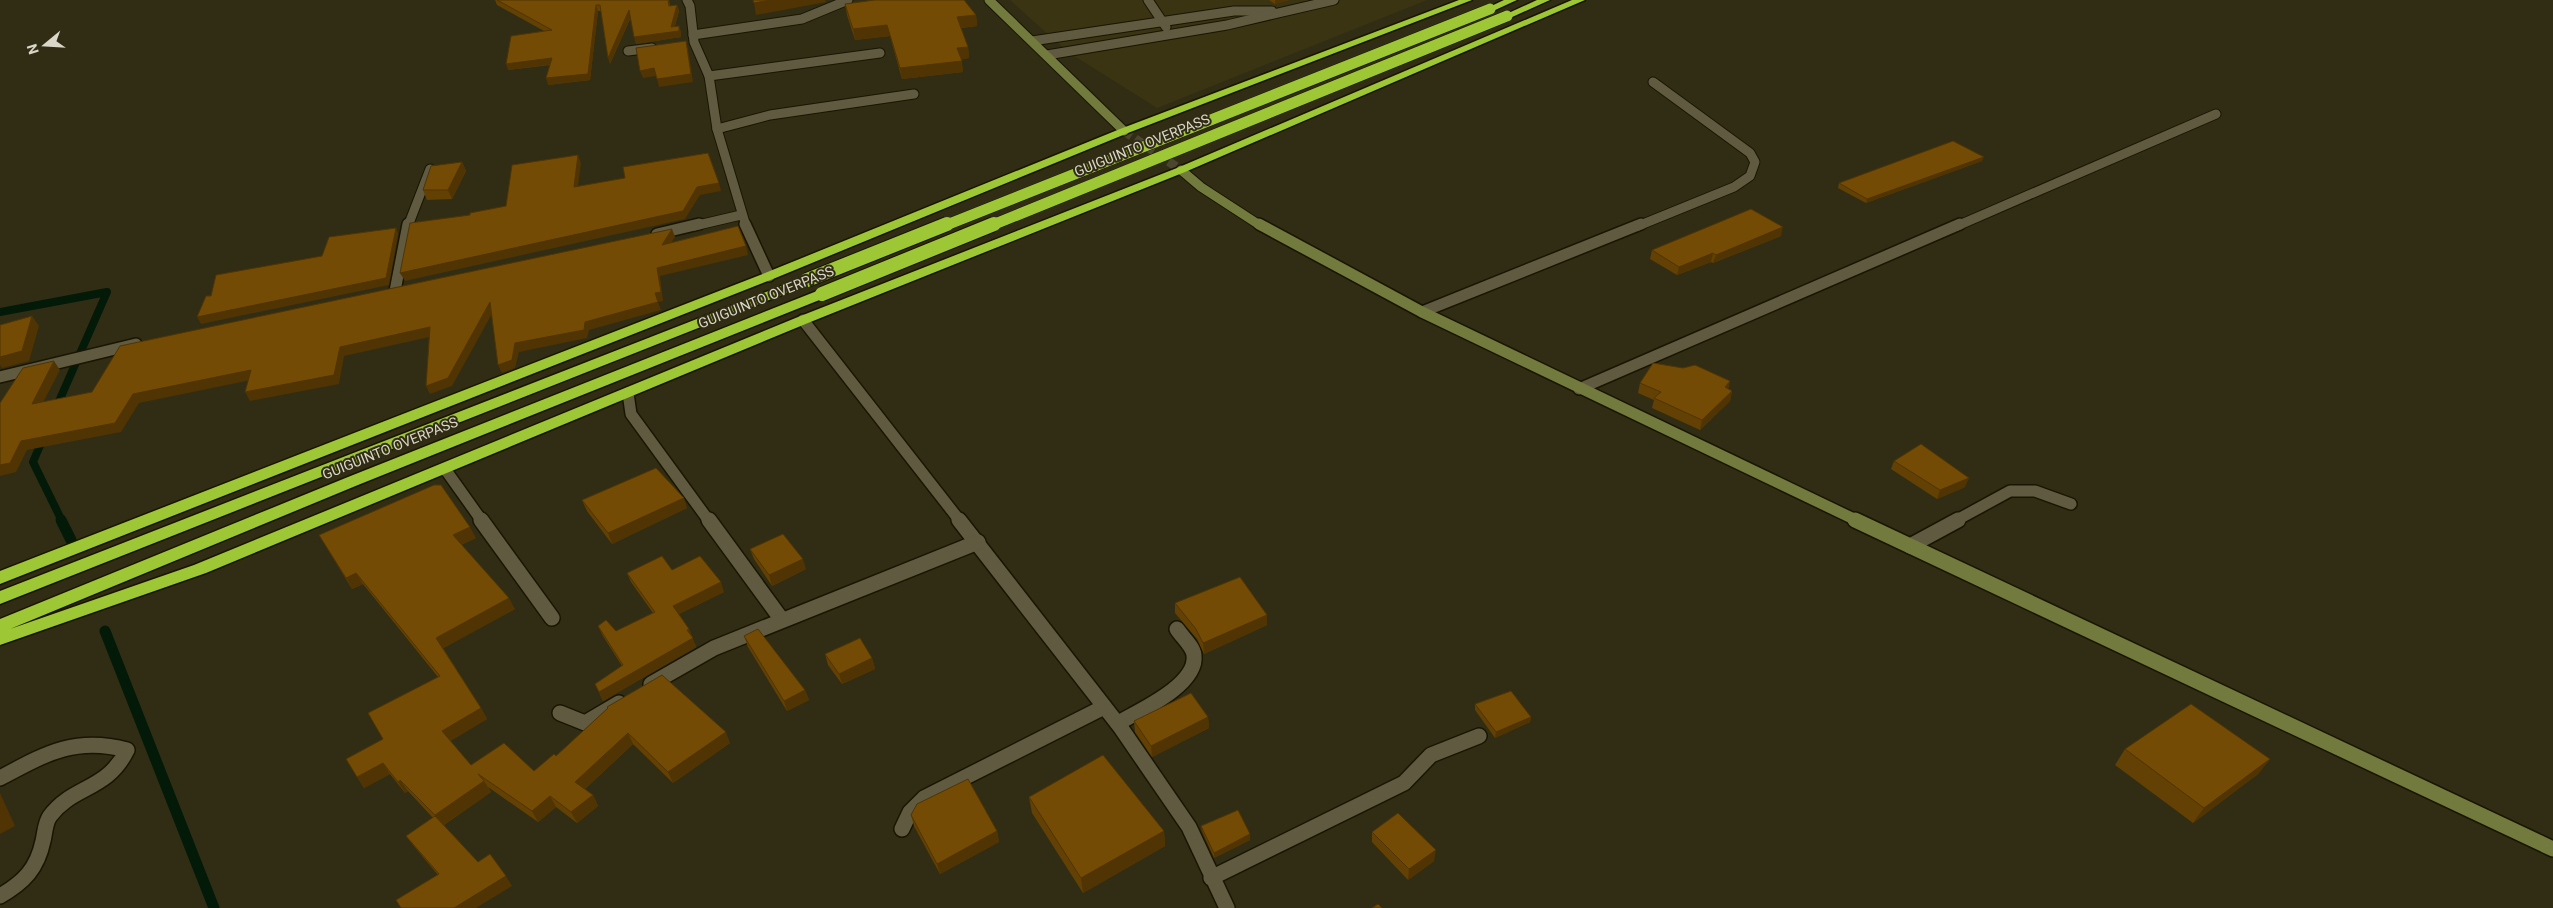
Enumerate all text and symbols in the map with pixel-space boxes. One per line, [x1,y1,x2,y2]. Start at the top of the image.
north arrow [20,20,70,70]
text: N [23,42,42,56]
street label: GUIGUINTO OVERPASS [1072,111,1212,179]
street label: GUIGUINTO OVERPASS [696,263,836,331]
street label: GUIGUINTO OVERPASS [320,414,460,482]

